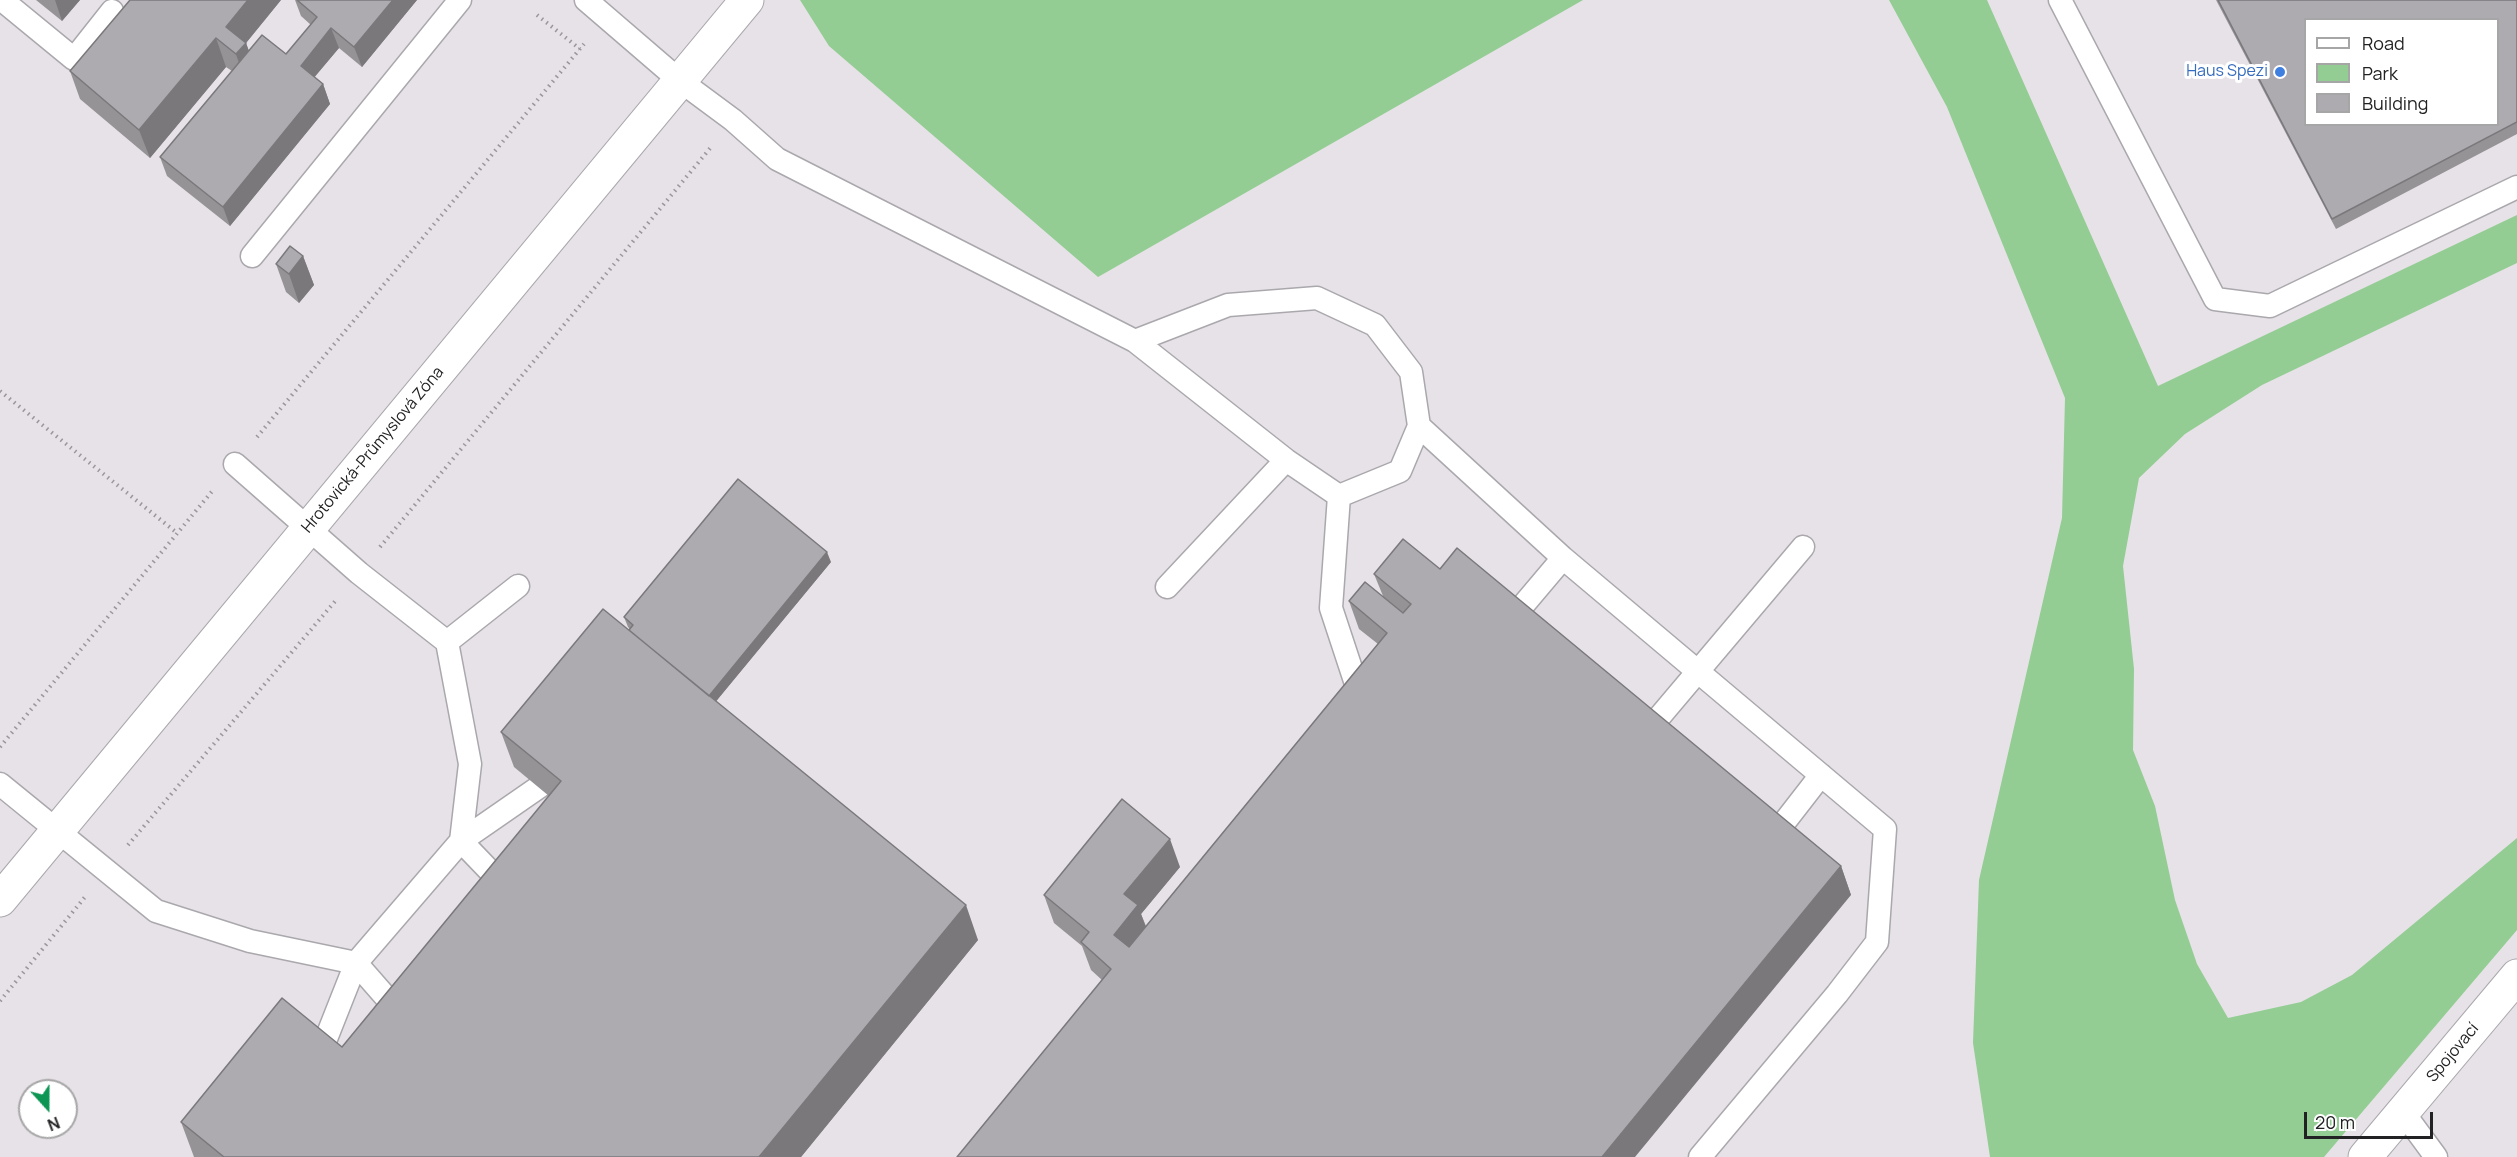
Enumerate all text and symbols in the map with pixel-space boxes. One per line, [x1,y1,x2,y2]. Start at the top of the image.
legend [2304,18,2499,126]
text: Road [2362,31,2405,55]
text: Park [2362,61,2398,85]
place label: Haus Spezi [2186,62,2268,82]
marker: Haus Spezi [2273,65,2287,79]
text: Building [2362,91,2428,115]
street label: Hrotovická-Průmyslová Zóna [298,363,448,537]
street label: Spojovací [2423,1020,2483,1086]
north arrow [18,1079,78,1139]
scale bar [2307,1100,2436,1138]
text: 20 m [2315,1110,2355,1134]
text: N [44,1112,63,1136]

